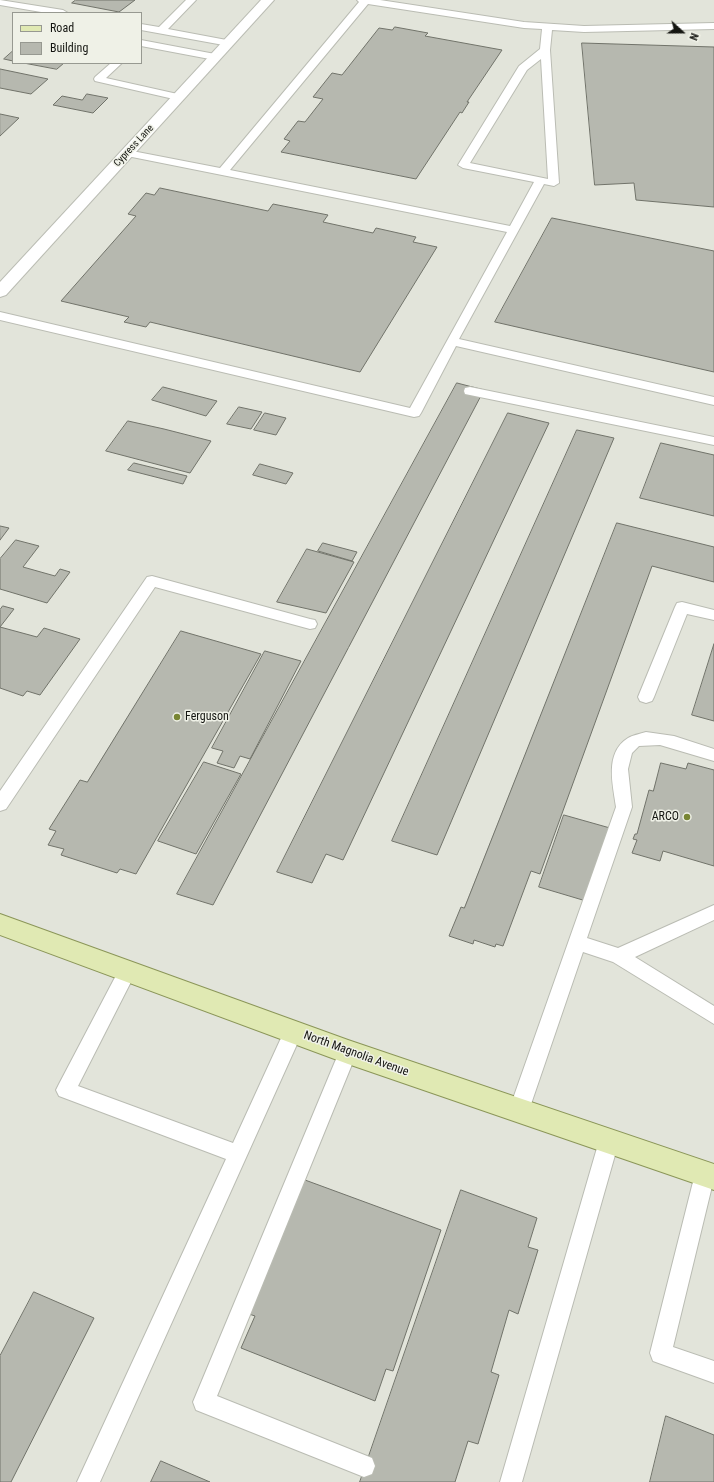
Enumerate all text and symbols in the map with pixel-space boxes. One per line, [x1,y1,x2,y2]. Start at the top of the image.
legend [12,12,142,64]
north arrow [662,12,702,52]
text: Road [50,21,74,35]
text: N [686,31,701,42]
text: Building [50,41,88,55]
street label: Cypress Lane [112,123,156,169]
place label: Ferguson [185,710,229,724]
marker: Ferguson [172,712,182,722]
place label: ARCO [652,810,679,824]
marker: ARCO [682,812,692,822]
street label: North Magnolia Avenue [302,1028,410,1080]

